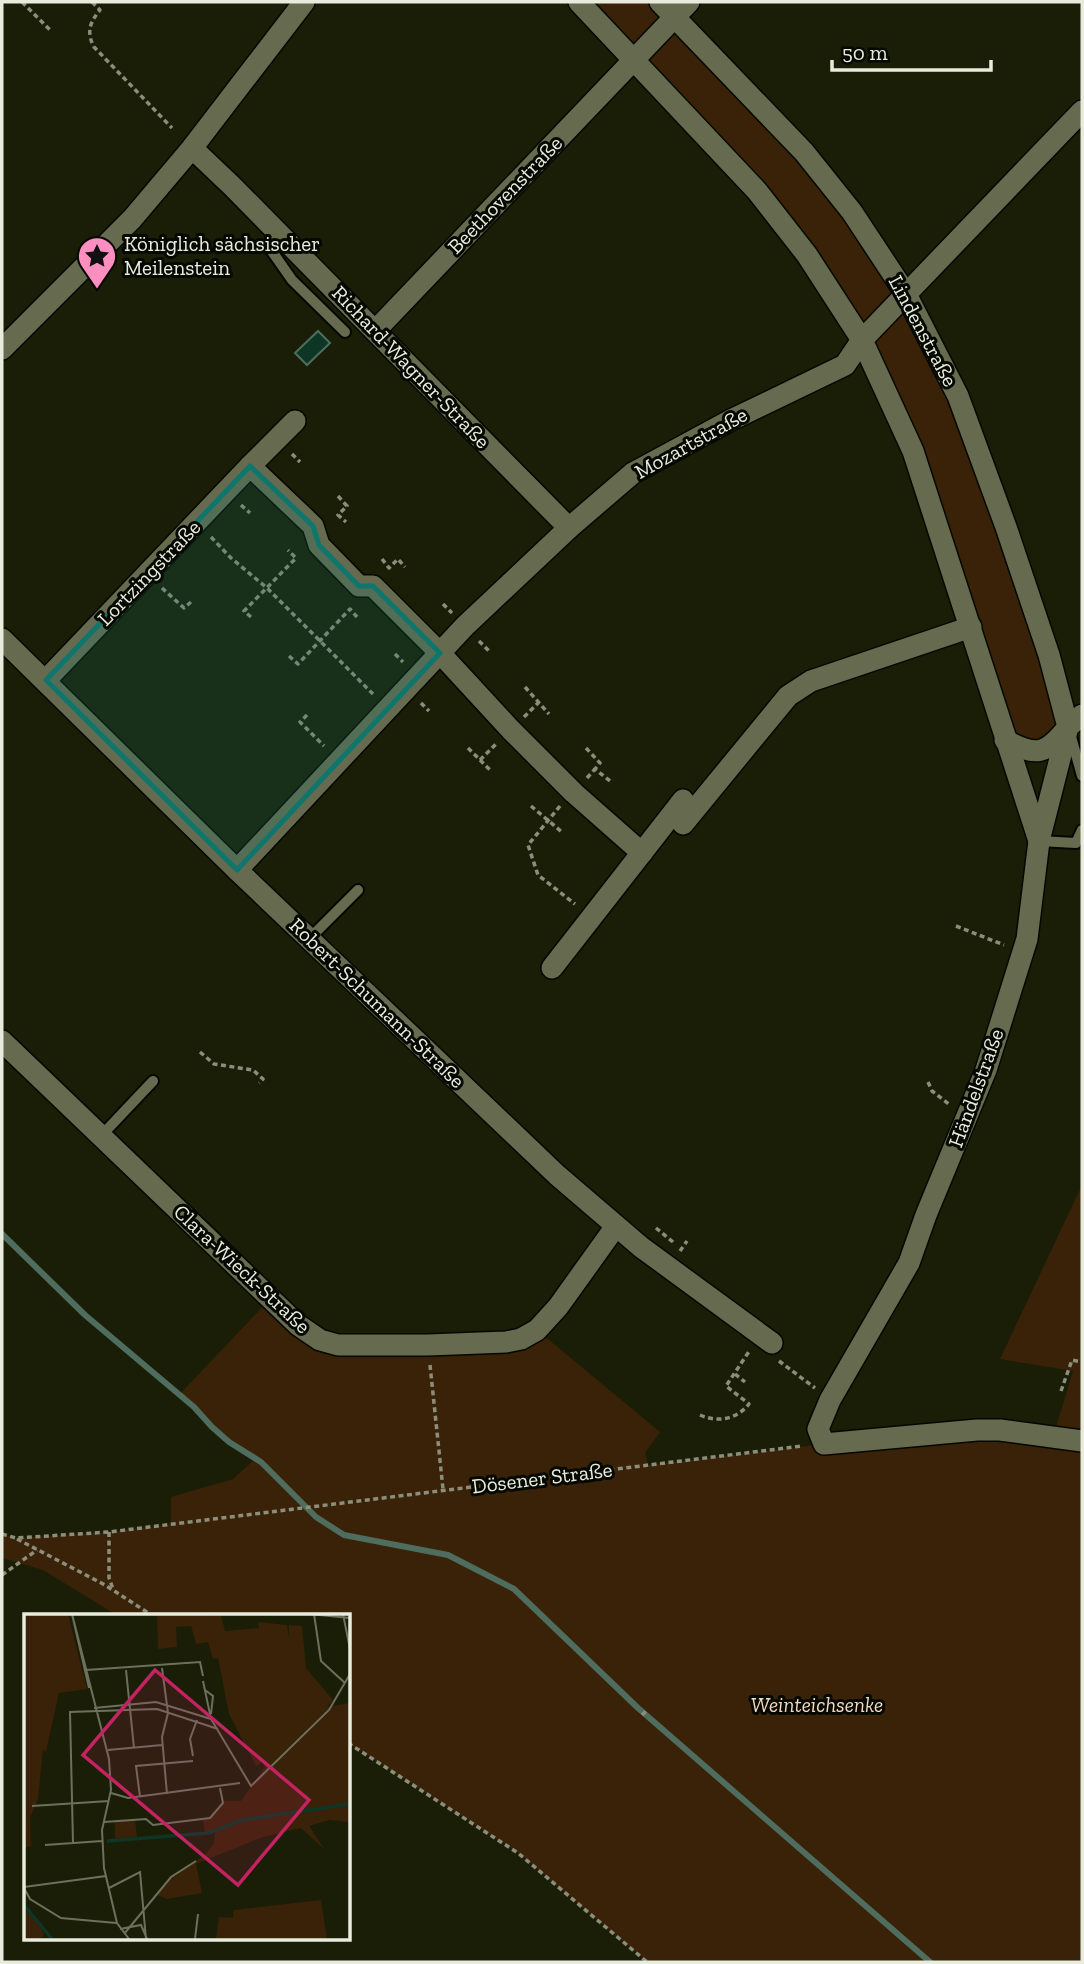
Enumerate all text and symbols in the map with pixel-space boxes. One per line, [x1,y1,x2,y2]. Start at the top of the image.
scale bar [832,28,991,72]
text: 50 m [842,40,888,65]
street label: Beethovenstraße [442,130,567,259]
place label: Königlich sächsischer Meilenstein [124,231,320,280]
place icon: Königlich sächsischer Meilenstein [76,235,118,290]
street label: Lindenstraße [884,271,963,391]
street label: Richard-Wagner-Straße [327,280,496,453]
street label: Mozartstraße [630,401,752,484]
street label: Lortzingstraße [92,514,205,631]
street label: Robert-Schumann-Straße [285,912,470,1093]
street label: Händelstraße [943,1025,1009,1151]
street label: Clara-Wieck-Straße [169,1199,316,1339]
street label: Dösener Straße [470,1456,614,1499]
inset map [24,1614,350,1940]
park label: Weinteichsenke [751,1692,883,1717]

